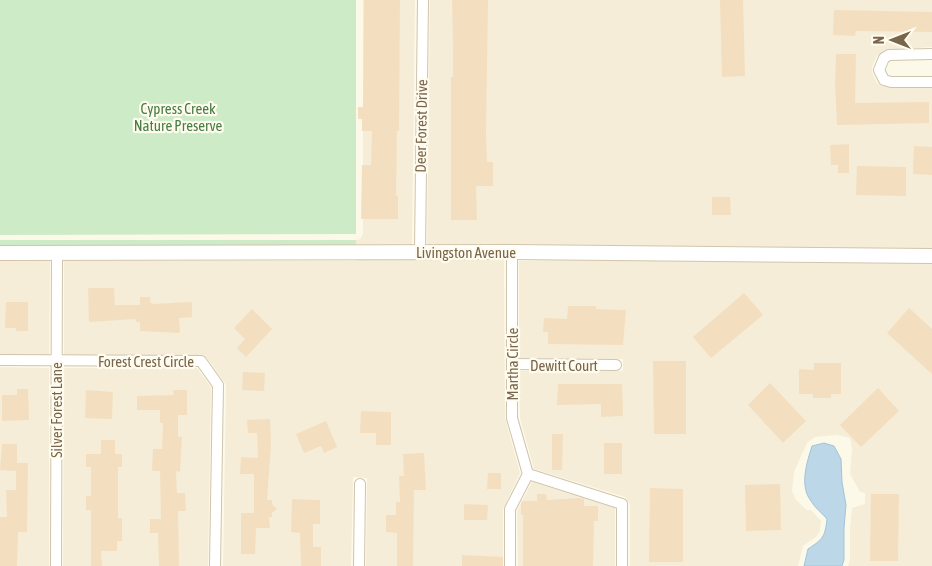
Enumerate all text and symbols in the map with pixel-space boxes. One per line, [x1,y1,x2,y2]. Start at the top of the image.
north arrow [867,15,917,65]
text: N [871,36,887,44]
street label: Deer Forest Drive [412,79,430,173]
park label: Cypress Creek Nature Preserve [134,100,223,134]
street label: Livingston Avenue [416,244,516,261]
street label: Martha Circle [504,327,521,400]
street label: Forest Crest Circle [98,353,194,370]
street label: Dewitt Court [530,357,598,374]
street label: Silver Forest Lane [48,362,65,458]

